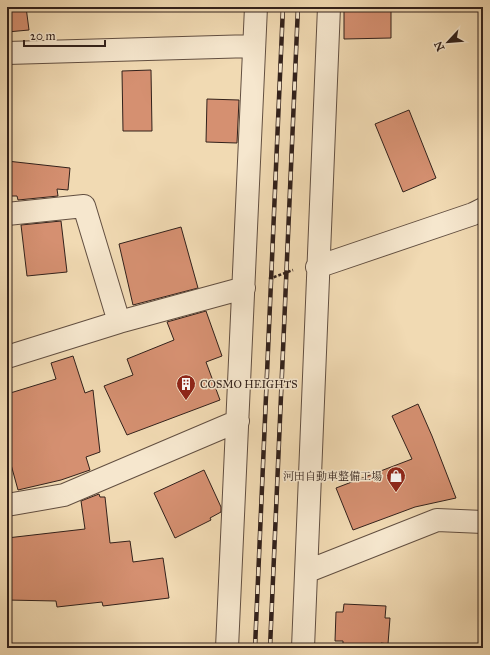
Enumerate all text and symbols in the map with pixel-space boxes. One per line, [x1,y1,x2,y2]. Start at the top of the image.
scale bar [24,22,105,48]
north arrow [428,22,468,62]
text: 20 m [30,29,56,43]
text: N [431,39,447,53]
building icon: COSMO HEIGHTS [175,373,197,401]
place label: COSMO HEIGHTS [200,378,298,391]
shop icon: 河田自動車整備工場 [385,465,407,493]
place label: 河田自動車整備工場 [283,470,382,483]

